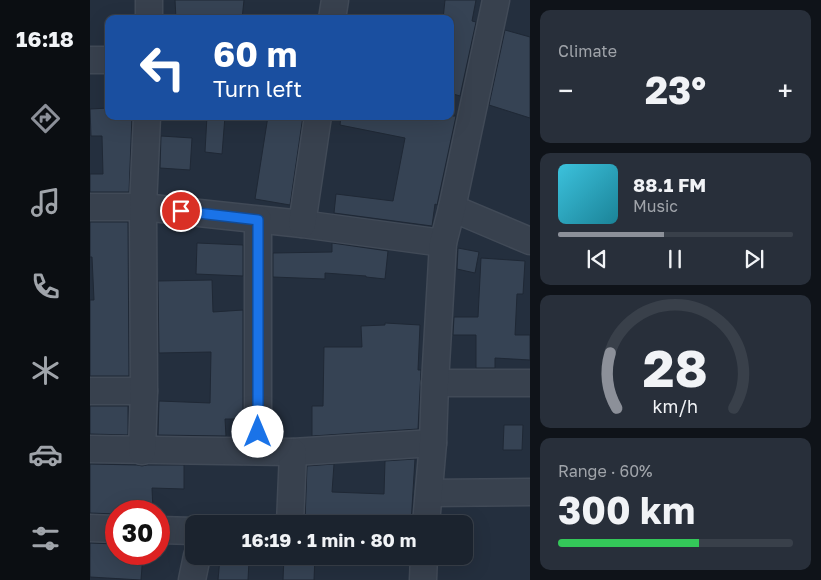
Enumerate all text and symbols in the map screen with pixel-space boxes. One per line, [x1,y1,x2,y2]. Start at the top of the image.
text: 16:18 [16,25,74,52]
text: 60 m [213,33,297,75]
icon: left [130,35,195,100]
text: Climate [558,41,617,61]
text: 23° [645,67,706,112]
text: − [558,74,573,107]
text: + [778,74,793,107]
text: Turn left [213,75,302,102]
icon: directions [28,101,63,136]
text: 88.1 FM [633,173,706,196]
icon: music [28,185,63,220]
pin [160,190,202,232]
text: Music [633,196,678,216]
icon: arrive [167,197,195,225]
icon: previous [583,245,611,273]
icon: pause [661,245,689,273]
icon: next [740,245,768,273]
icon: phone [28,269,63,304]
text: 28 [643,336,708,398]
icon: climate [28,353,63,388]
text: km/h [653,395,698,417]
position arrow [231,405,283,457]
icon: car [28,437,63,472]
text: Range · 60% [558,461,653,481]
text: 300 km [558,487,695,532]
speed limit sign: 30 [105,500,170,565]
icon: filters [28,521,63,556]
text: 16:19 · 1 min · 80 m [242,528,416,551]

